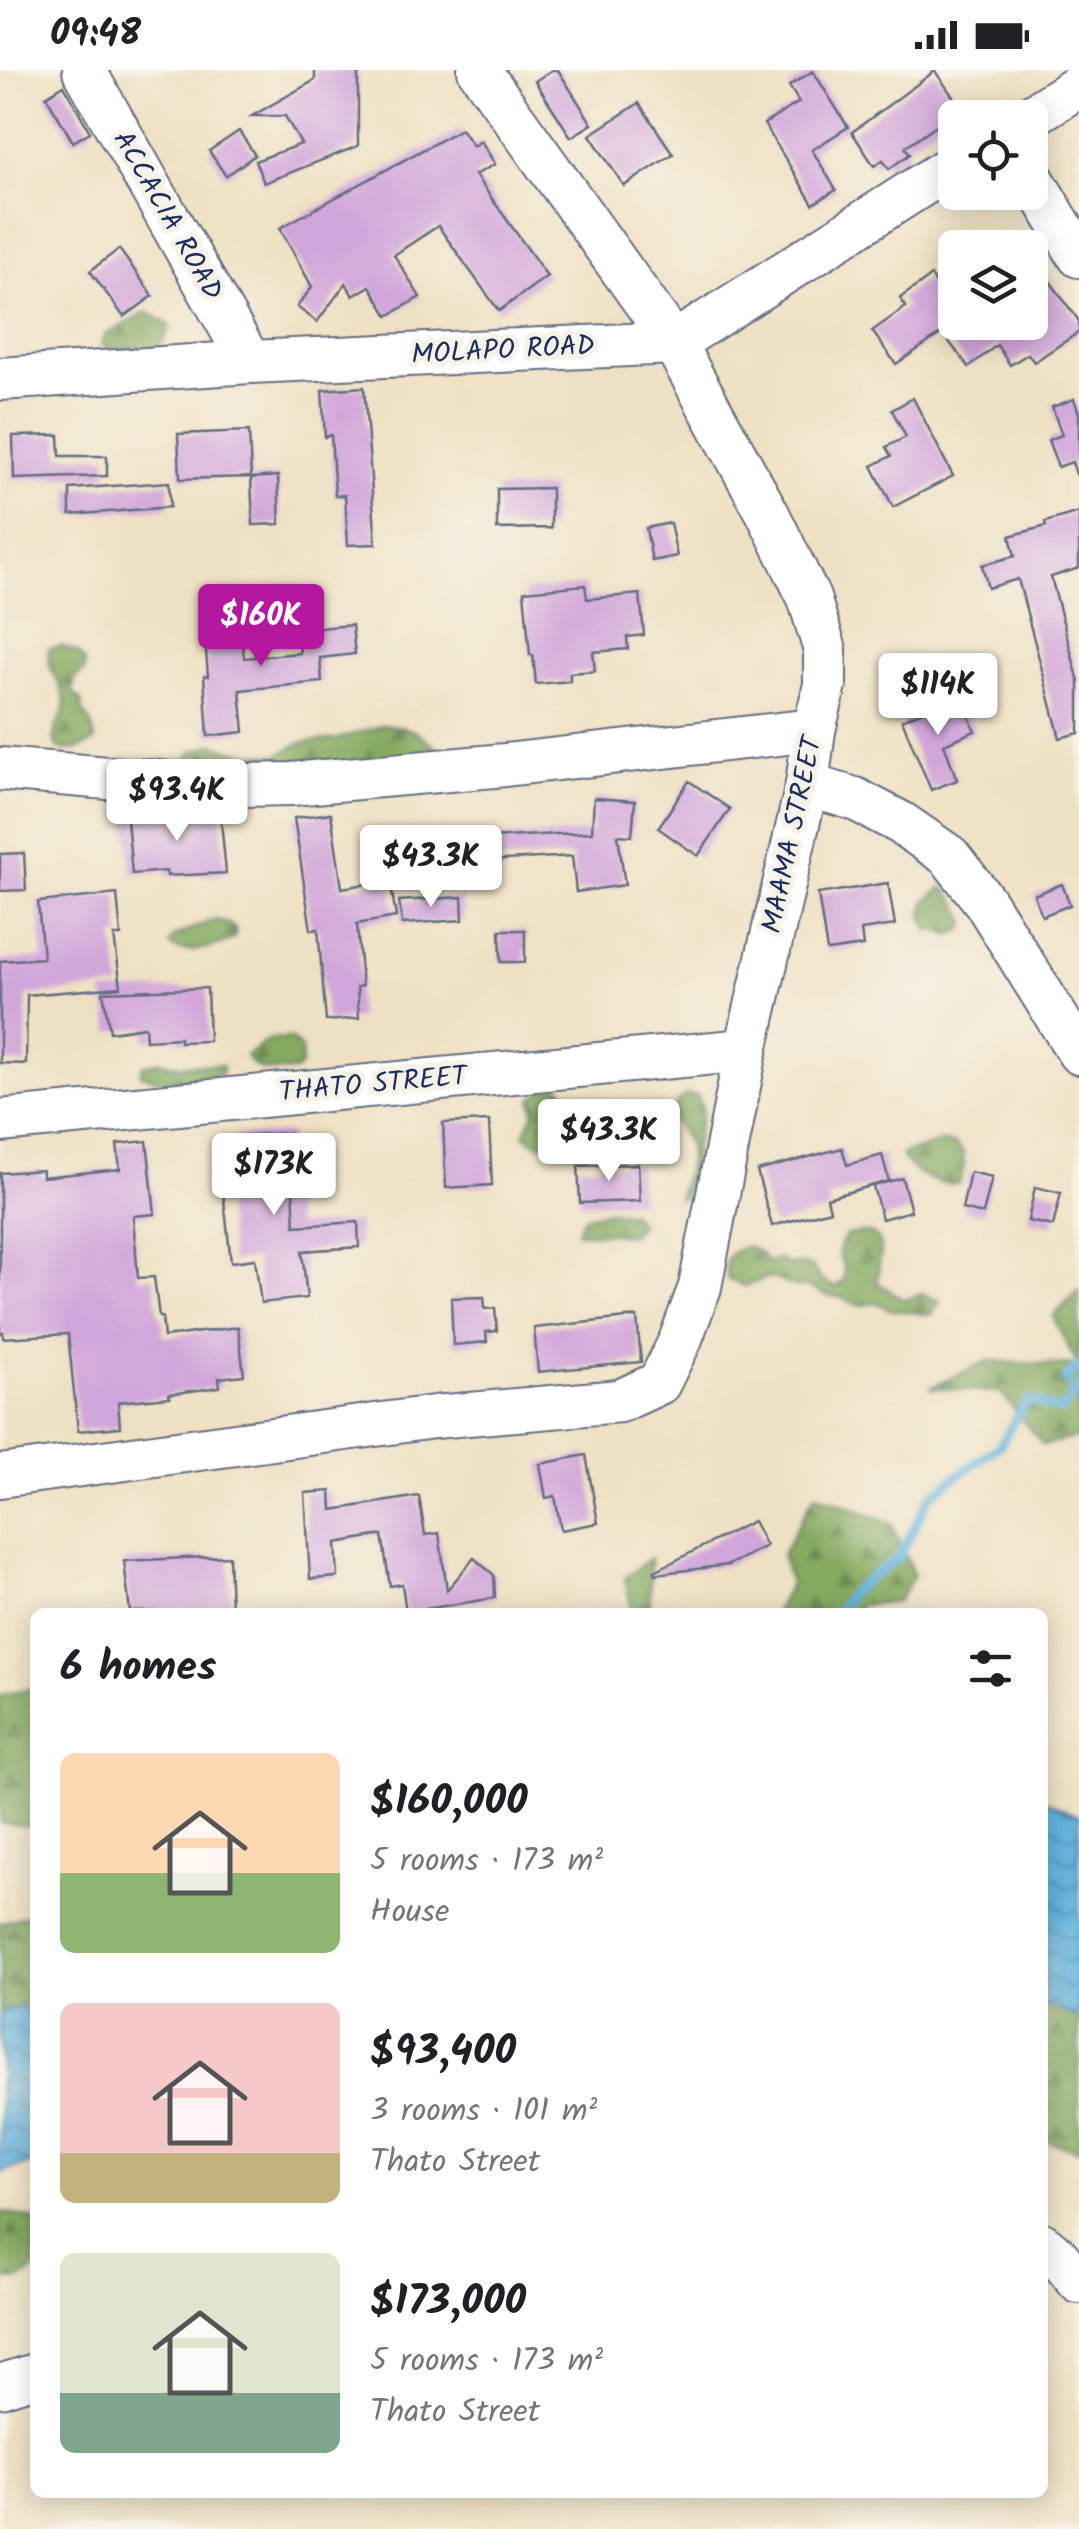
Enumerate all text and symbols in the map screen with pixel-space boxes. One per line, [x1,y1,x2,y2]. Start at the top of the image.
text: 09:48 [50,5,141,65]
map controls [938,100,1048,340]
button: locate [938,100,1048,210]
street label: ACCACIA ROAD [100,123,234,309]
button: layers [938,230,1048,340]
street label: MOLAPO ROAD [410,324,596,378]
pin: $160K [191,584,331,669]
text: $160K [220,591,302,642]
pin: $114K [868,653,1008,738]
text: $114K [901,660,975,711]
street label: MAAMA STREET [750,730,836,938]
pin: $93.4K [96,759,258,844]
text: $93.4K [129,766,225,817]
pin: $43.3K [350,825,512,910]
text: $43.3K [382,832,480,883]
street label: THATO STREET [277,1054,471,1116]
pin: $43.3K [528,1099,690,1184]
text: $43.3K [560,1106,658,1157]
pin: $173K [204,1133,344,1218]
text: $173K [234,1140,314,1191]
text: 6 homes [60,1635,216,1702]
icon: filters [963,1641,1018,1696]
text: $160,000 [370,1769,528,1836]
icon: home [140,1793,260,1913]
text: 5 rooms · 173 m² [370,1836,603,1887]
text: House [370,1887,449,1938]
text: $93,400 [370,2019,516,2086]
icon: home [140,2043,260,2163]
text: 3 rooms · 101 m² [370,2086,597,2137]
text: Thato Street [370,2137,540,2188]
text: $173,000 [370,2269,526,2336]
icon: home [140,2293,260,2413]
text: 5 rooms · 173 m² [370,2336,603,2387]
text: Thato Street [370,2387,540,2438]

